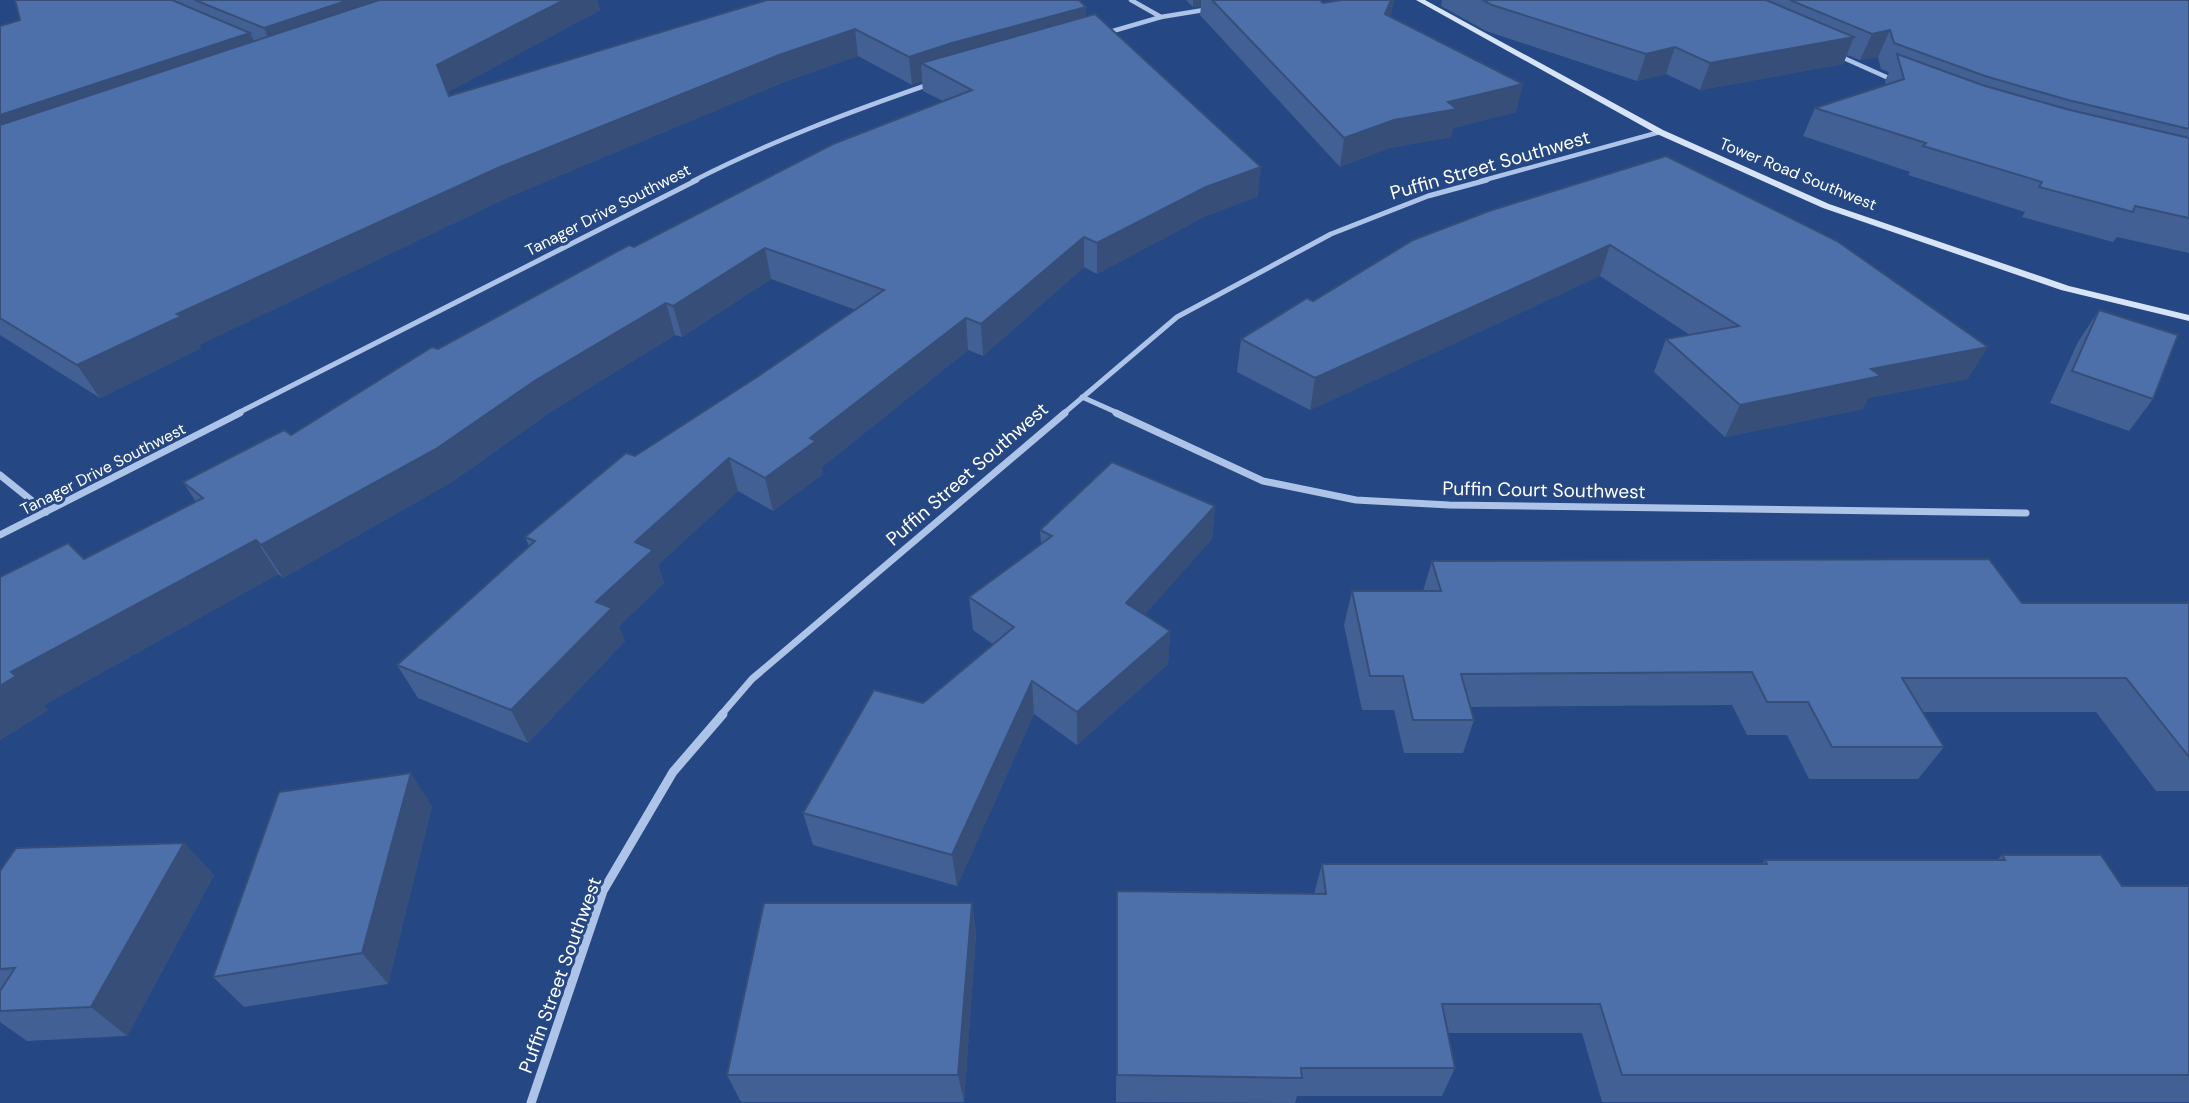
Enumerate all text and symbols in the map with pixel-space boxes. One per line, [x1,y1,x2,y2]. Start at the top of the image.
street label: Puffin Street Southwest [1387,124,1593,206]
street label: Tower Road Southwest [1716,133,1880,215]
street label: Tanager Drive Southwest [522,159,694,261]
street label: Puffin Street Southwest [881,397,1053,551]
street label: Tanager Drive Southwest [17,418,189,520]
street label: Puffin Court Southwest [1442,476,1646,504]
street label: Puffin Street Southwest [513,873,607,1077]

